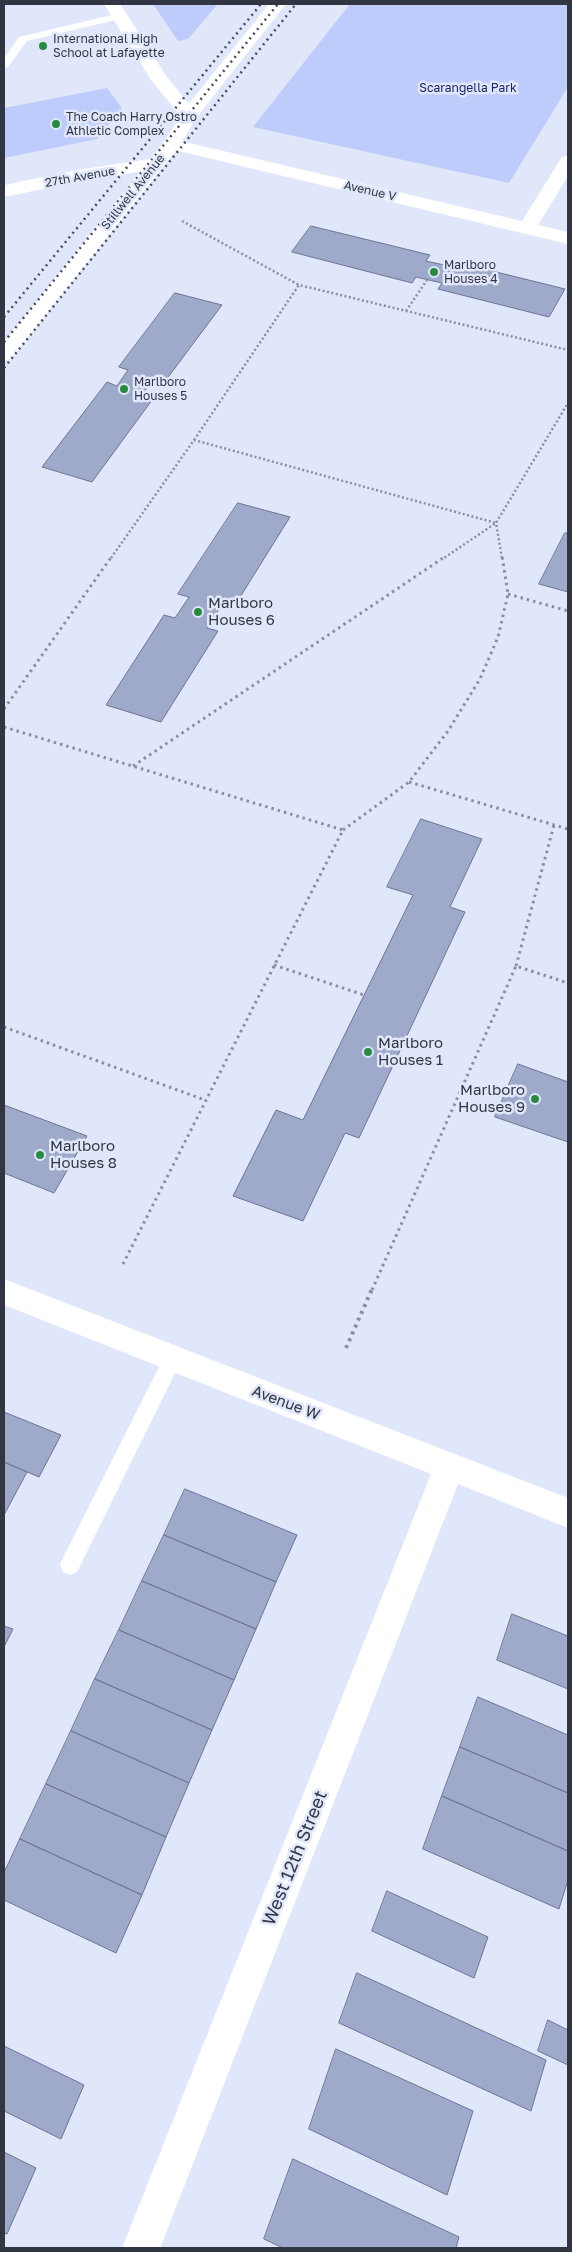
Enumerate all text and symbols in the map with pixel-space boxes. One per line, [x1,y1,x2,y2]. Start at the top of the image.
place label: International High School at Lafayette [53,32,165,60]
marker: International High School at Lafayette [37,40,49,52]
park label: Scarangella Park [419,81,517,95]
place label: The Coach Harry Ostro Athletic Complex [66,110,197,138]
marker: The Coach Harry Ostro Athletic Complex [50,118,62,130]
street label: Stillwell Avenue [98,151,168,233]
street label: 27th Avenue [44,164,116,190]
street label: Avenue V [342,178,398,204]
place label: Marlboro Houses 4 [444,258,498,286]
marker: Marlboro Houses 4 [428,266,440,278]
place label: Marlboro Houses 5 [134,375,187,403]
marker: Marlboro Houses 5 [118,383,130,395]
place label: Marlboro Houses 6 [208,594,275,629]
marker: Marlboro Houses 6 [192,606,204,618]
place label: Marlboro Houses 1 [378,1034,443,1069]
marker: Marlboro Houses 1 [362,1046,374,1058]
place label: Marlboro Houses 9 [458,1081,525,1116]
marker: Marlboro Houses 9 [529,1093,541,1105]
place label: Marlboro Houses 8 [50,1137,117,1172]
marker: Marlboro Houses 8 [34,1149,46,1161]
street label: Avenue W [250,1382,322,1424]
street label: West 12th Street [258,1787,332,1929]

